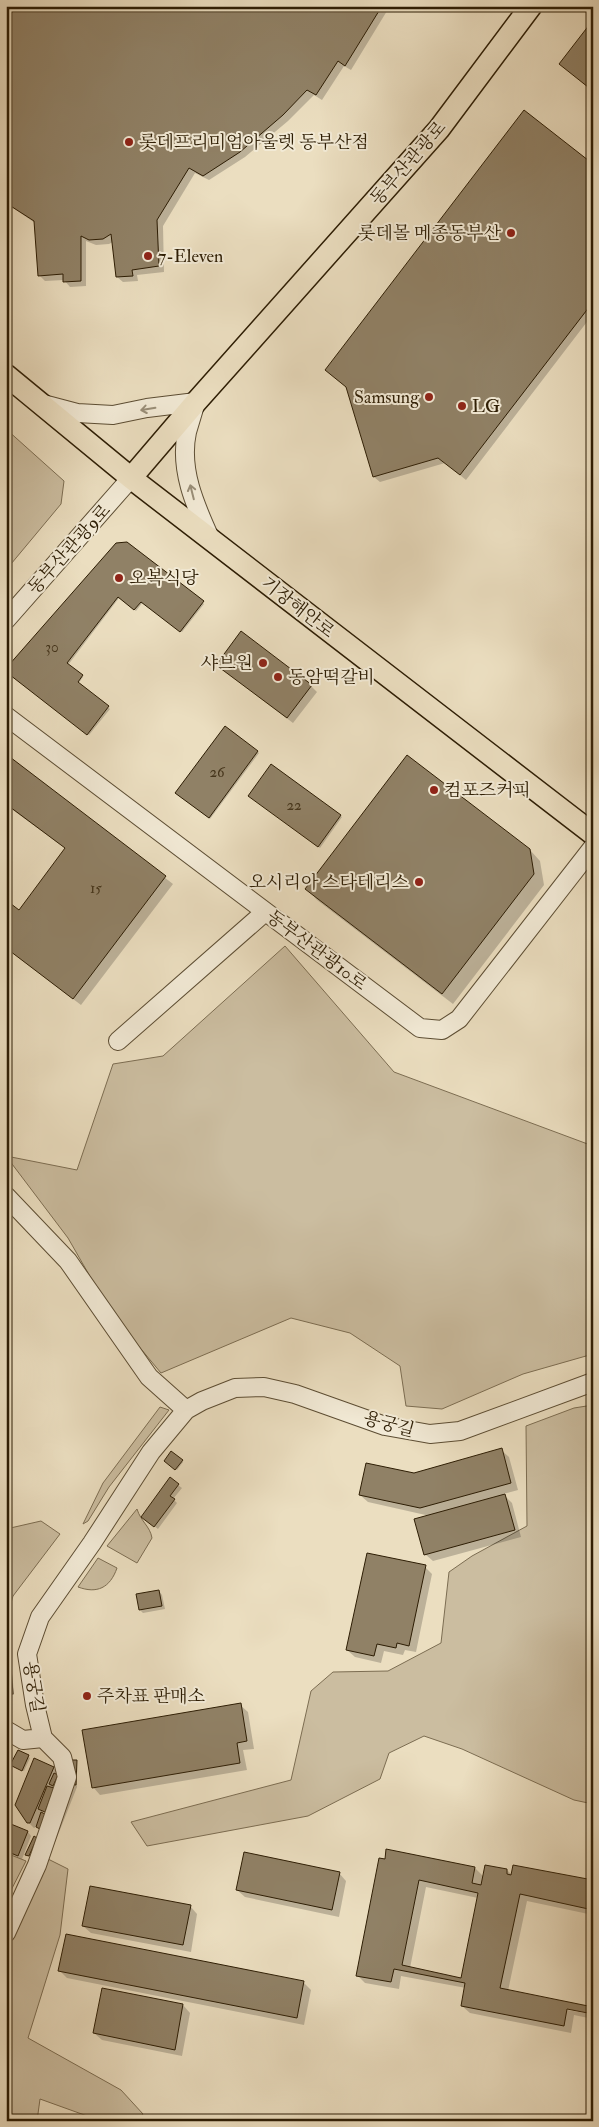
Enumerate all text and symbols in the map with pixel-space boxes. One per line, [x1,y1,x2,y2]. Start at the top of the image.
street label: 동부산관광로 [365,116,451,210]
place label: 롯데프리미엄아울렛 동부산점 [139,131,369,154]
marker: 롯데프리미엄아울렛 동부산점 [123,136,135,148]
place label: 롯데몰 메종동부산 [358,222,502,245]
marker: 롯데몰 메종동부산 [505,227,517,239]
place label: 7-Eleven [158,245,223,268]
marker: 7-Eleven [142,250,154,262]
place label: Samsung [354,386,420,409]
marker: Samsung [423,391,435,403]
place label: LG [472,395,500,418]
marker: LG [456,400,468,412]
one-way arrow [140,404,156,414]
one-way arrow [187,485,196,501]
street label: 동부산관광9로 [23,499,116,599]
place label: 오복식당 [129,567,199,590]
marker: 오복식당 [113,572,125,584]
street label: 기장해안로 [256,572,339,643]
house number: 30 [45,638,59,657]
place label: 샤브원 [201,652,253,675]
marker: 샤브원 [257,657,269,669]
place label: 동암떡갈비 [288,666,375,689]
marker: 동암떡갈비 [272,671,284,683]
house number: 26 [209,763,226,782]
place label: 컴포즈커피 [444,779,531,802]
marker: 컴포즈커피 [428,784,440,796]
house number: 22 [286,796,302,815]
place label: 오시리아 스타테리스 [249,871,410,894]
marker: 오시리아 스타테리스 [413,876,425,888]
house number: 15 [90,879,102,898]
street label: 동부산관광10로 [262,905,371,996]
street label: 용궁길 [361,1407,417,1442]
street label: 용궁길 [18,1660,49,1715]
place label: 주차표 판매소 [97,1685,205,1708]
marker: 주차표 판매소 [81,1690,93,1702]

